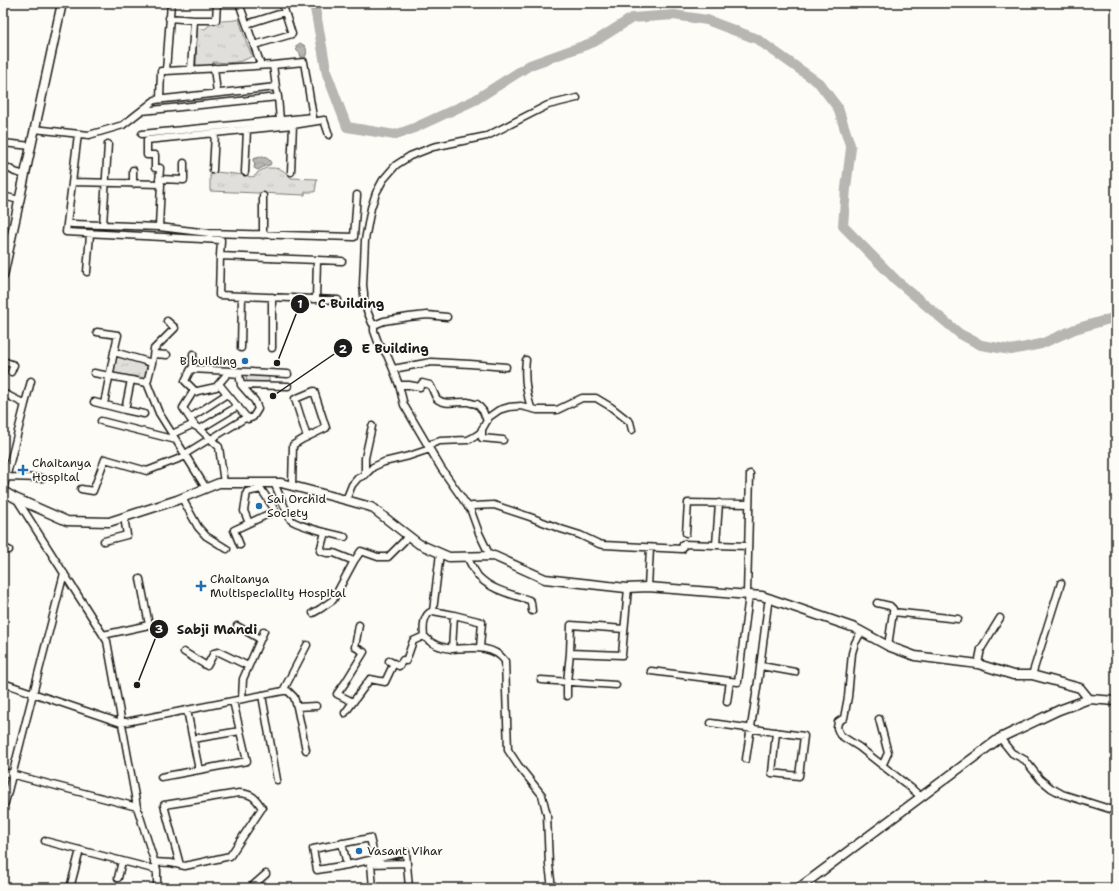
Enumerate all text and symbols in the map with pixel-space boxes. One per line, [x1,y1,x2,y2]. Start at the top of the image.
callout: C Building [290,291,392,316]
text: C Building [318,295,385,312]
text: 1 [297,296,303,312]
callout: E Building [333,336,436,361]
text: E Building [361,340,429,357]
text: 2 [339,341,348,357]
place label: B building [180,353,237,369]
marker: B building [240,356,250,366]
place label: Chaitanya Hospital [32,455,92,485]
marker: Chaitanya Hospital [17,464,29,476]
place label: Sai Orchid Society [267,491,326,521]
marker: Sai Orchid Society [254,501,264,511]
place label: Chaitanya Multispeciality Hospital [210,571,346,601]
marker: Chaitanya Multispeciality Hospital [195,580,207,592]
callout: Sabji Mandi [149,617,265,642]
text: 3 [155,621,163,637]
text: Sabji Mandi [177,621,257,638]
place label: Vasant Vihar [367,843,443,859]
marker: Vasant Vihar [354,846,364,856]

